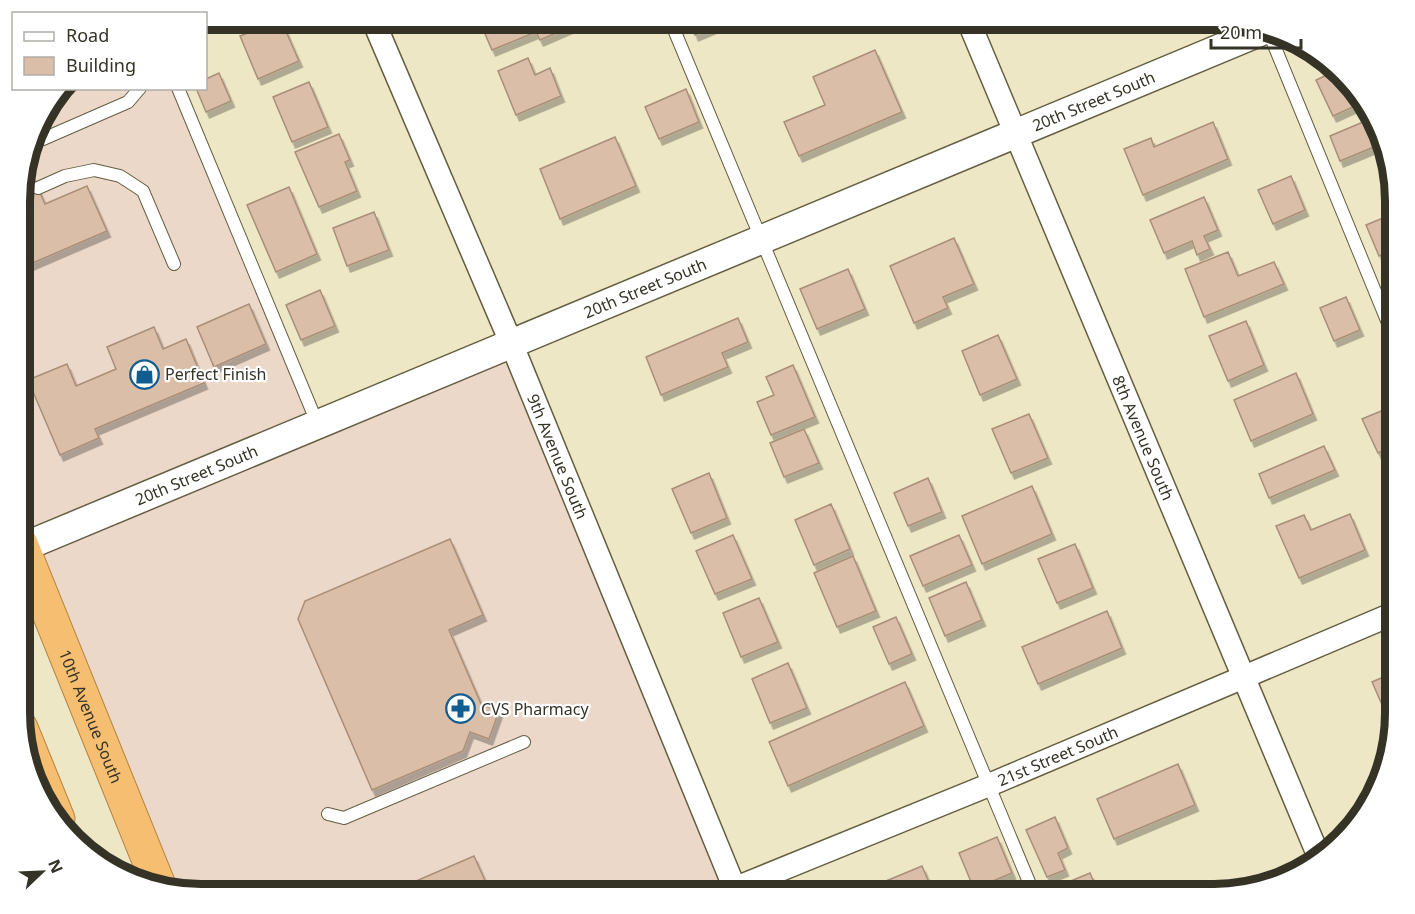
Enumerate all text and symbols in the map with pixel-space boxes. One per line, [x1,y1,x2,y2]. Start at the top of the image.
legend [12,12,207,90]
scale bar [1211,12,1301,50]
text: 20 m [1220,20,1262,44]
text: Road [66,23,109,47]
text: Building [66,53,136,77]
street label: 20th Street South [1029,66,1158,136]
street label: 20th Street South [580,253,710,323]
shop icon: Perfect Finish [128,358,160,390]
place label: Perfect Finish [165,363,266,385]
street label: 8th Avenue South [1107,372,1179,504]
street label: 9th Avenue South [522,391,593,522]
street label: 20th Street South [132,440,261,510]
street label: 10th Avenue South [54,646,128,787]
pharmacy icon: CVS Pharmacy [444,693,476,725]
place label: CVS Pharmacy [481,698,589,720]
street label: 21st Street South [994,721,1121,791]
north arrow [12,842,72,902]
text: N [43,856,68,876]

